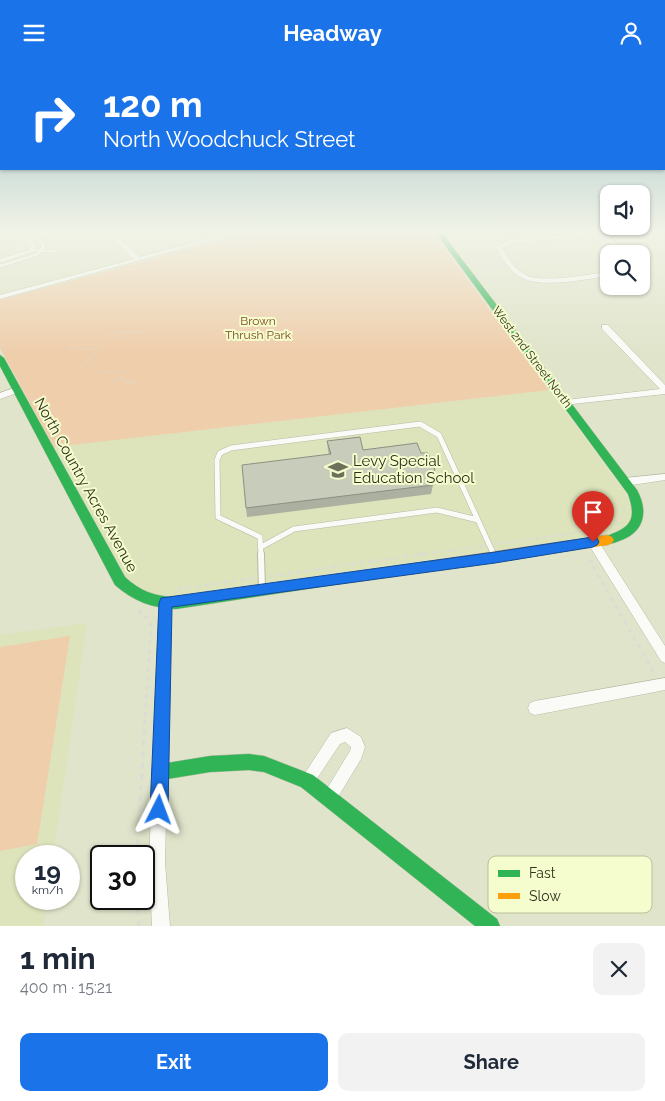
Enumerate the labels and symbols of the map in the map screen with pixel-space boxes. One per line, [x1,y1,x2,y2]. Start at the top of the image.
street label: West 2nd Street North [489,304,575,410]
park label: Brown Thrush Park [225,314,292,342]
street label: North Country Acres Avenue [30,395,142,576]
place label: Levy Special Education School [353,452,475,487]
school or university icon: Levy Special Education School [327,459,349,481]
pin [572,491,614,542]
position arrow [132,783,184,835]
speed limit sign: 30 [90,845,155,910]
legend [488,856,652,913]
text: Fast [529,865,556,881]
text: Slow [529,888,561,904]

